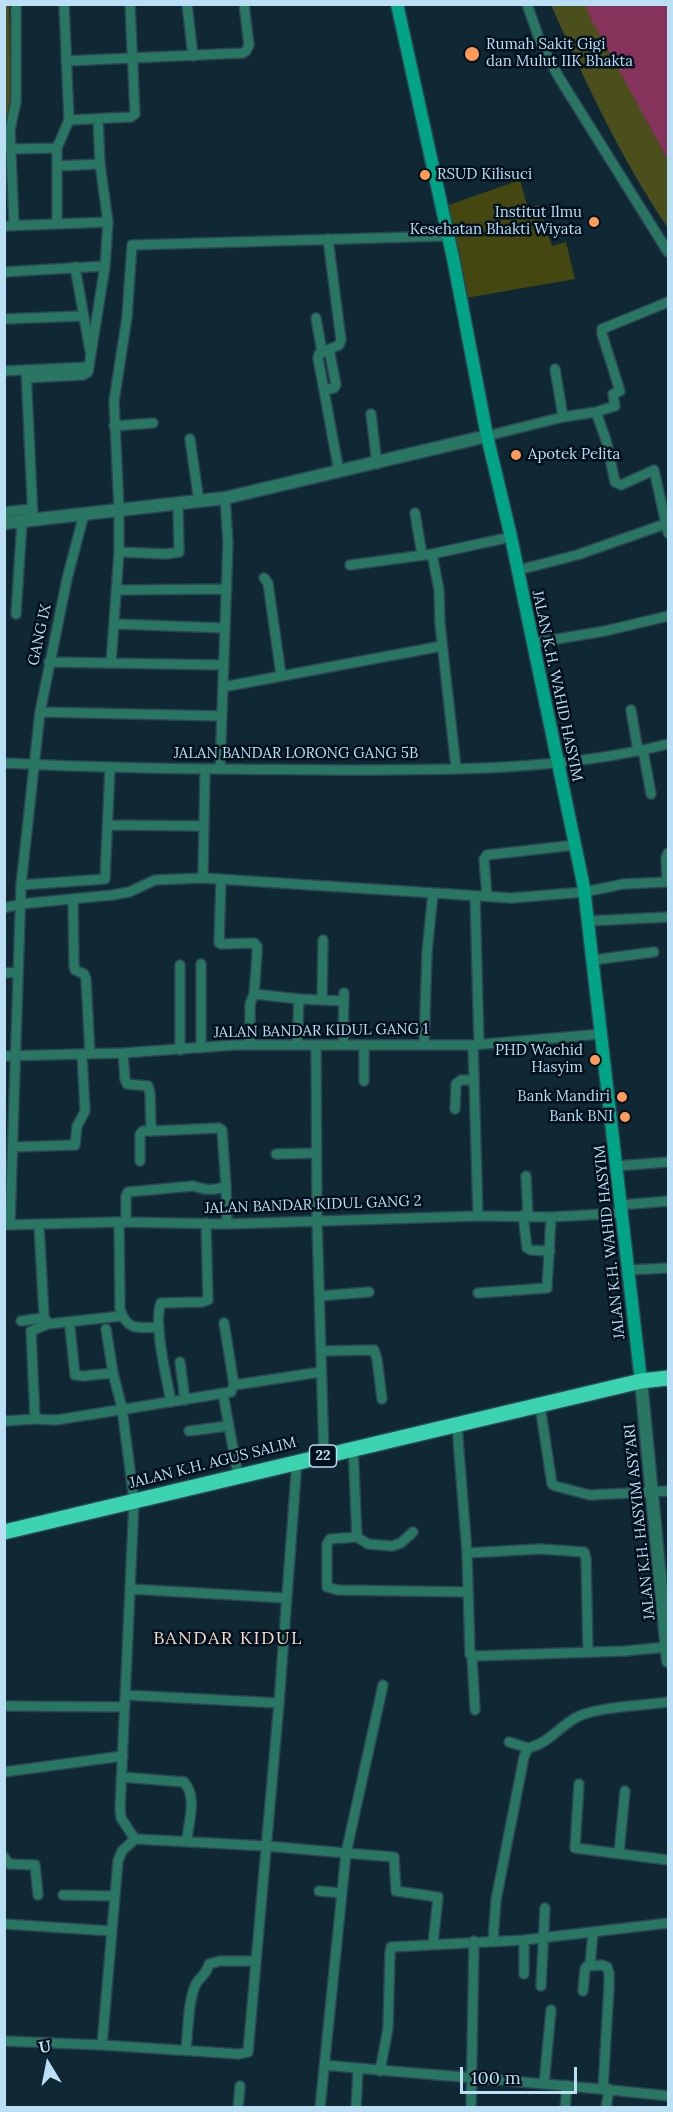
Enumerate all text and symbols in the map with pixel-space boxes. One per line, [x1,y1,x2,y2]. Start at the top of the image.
place label: Rumah Sakit Gigi dan Mulut IIK Bhakta [486,36,633,71]
marker: Rumah Sakit Gigi dan Mulut IIK Bhakta [463,45,481,63]
place label: RSUD Kilisuci [437,166,532,184]
marker: RSUD Kilisuci [418,168,432,182]
place label: Institut Ilmu Kesehatan Bhakti Wiyata [410,204,582,239]
marker: Institut Ilmu Kesehatan Bhakti Wiyata [587,215,601,229]
place label: Apotek Pelita [528,446,620,464]
marker: Apotek Pelita [509,448,523,462]
street label: JALAN K.H. WAHID HASYIM [528,589,586,783]
street label: GANG IX [25,603,55,667]
street label: JALAN BANDAR LORONG GANG 5B [174,745,418,763]
street label: JALAN BANDAR KIDUL GANG 1 [213,1020,429,1042]
place label: PHD Wachid Hasyim [495,1042,583,1077]
marker: PHD Wachid Hasyim [588,1053,602,1067]
place label: Bank Mandiri [517,1088,610,1106]
marker: Bank Mandiri [615,1090,629,1104]
place label: Bank BNI [549,1108,613,1126]
marker: Bank BNI [618,1110,632,1124]
street label: JALAN K.H. WAHID HASYIM [591,1144,629,1340]
street label: JALAN BANDAR KIDUL GANG 2 [204,1192,422,1218]
street label: JALAN K.H. HASYIM ASY'ARI [621,1423,659,1621]
street label: JALAN K.H. AGUS SALIM [128,1434,298,1492]
road number: 22 [310,1445,336,1467]
district label: BANDAR KIDUL [153,1628,303,1650]
north arrow [18,2034,78,2094]
text: U [37,2035,53,2057]
scale bar [463,2055,580,2093]
text: 100 m [471,2066,521,2089]

